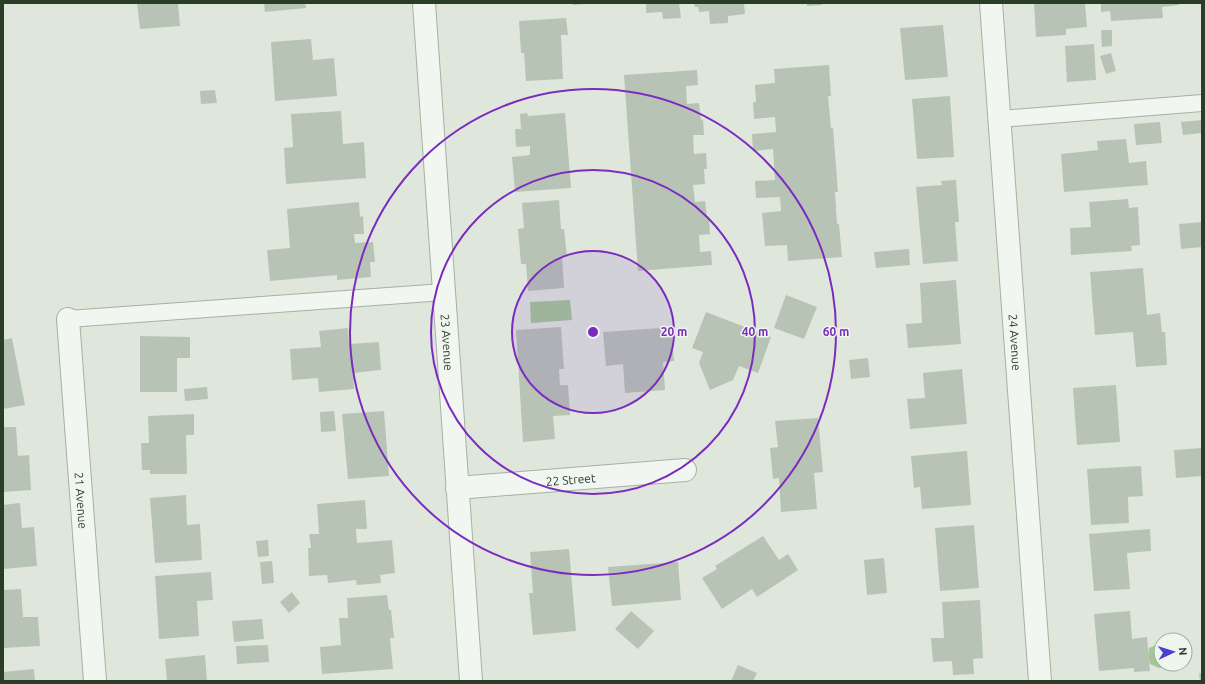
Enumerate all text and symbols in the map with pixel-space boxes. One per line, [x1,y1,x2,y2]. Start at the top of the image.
street label: 23 Avenue [439,313,456,371]
street label: 24 Avenue [1007,313,1024,371]
centre of rings [586,325,600,339]
text: 20 m [661,325,687,338]
text: 40 m [742,325,768,338]
text: 60 m [823,325,849,338]
street label: 22 Street [545,471,596,487]
street label: 21 Avenue [73,472,90,529]
north arrow [1153,632,1193,672]
text: N [1177,647,1189,656]

